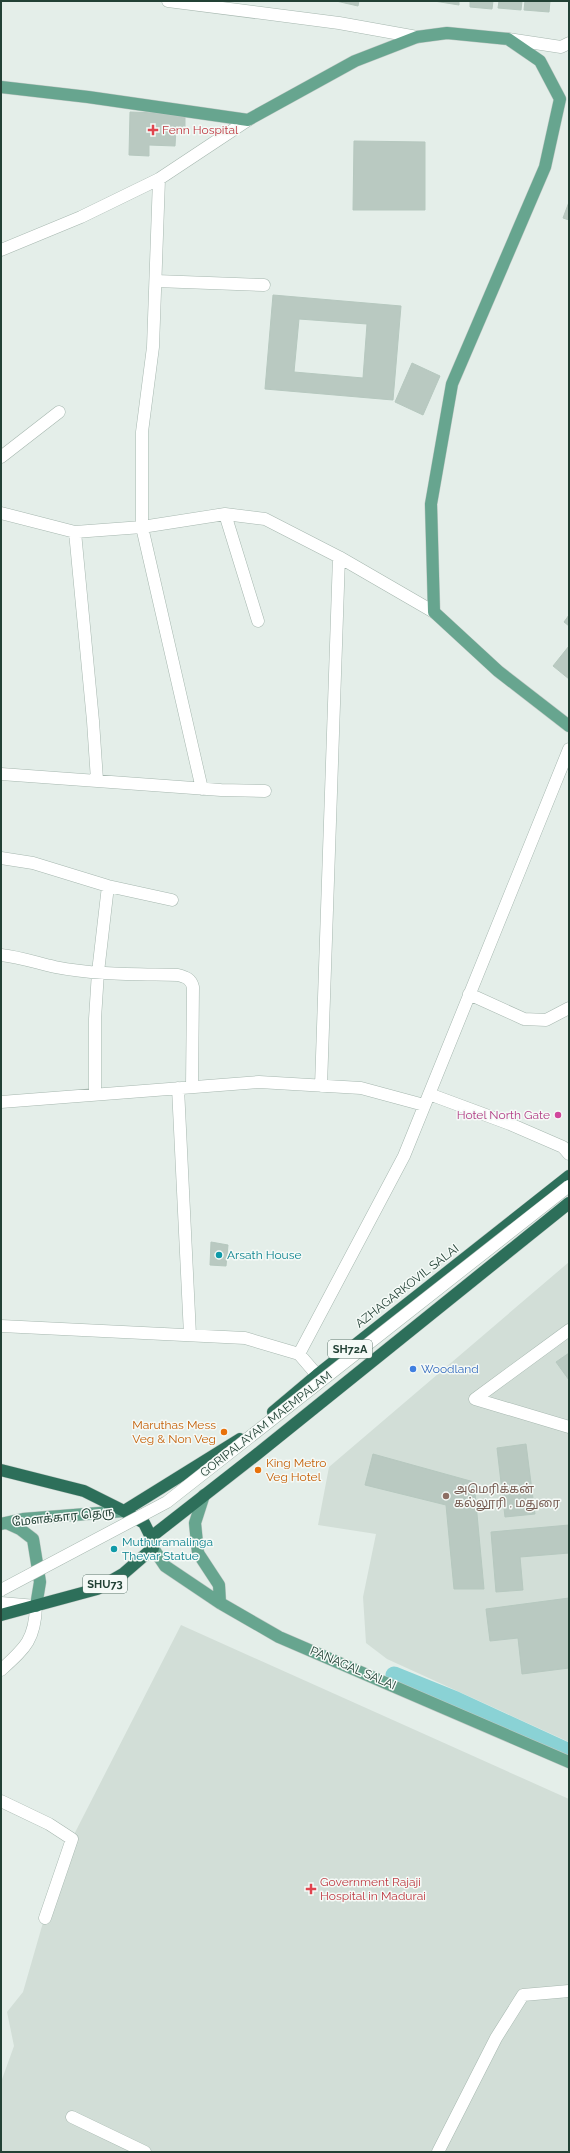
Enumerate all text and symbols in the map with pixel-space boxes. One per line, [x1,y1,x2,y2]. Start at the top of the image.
place label: Fenn Hospital [162,123,239,137]
marker: Fenn Hospital [147,124,159,136]
place label: Hotel North Gate [457,1108,550,1122]
marker: Hotel North Gate [553,1110,563,1120]
street label: AZHAGARKOVIL SALAI [353,1241,461,1331]
place label: Arsath House [227,1248,302,1262]
marker: Arsath House [214,1250,224,1260]
road number: SH72A [328,1340,372,1358]
place label: Woodland [421,1362,479,1376]
marker: Woodland [408,1364,418,1374]
street label: GORIPALAYAM MAEMPALAM [197,1368,335,1480]
place label: Maruthas Mess Veg & Non Veg [132,1418,216,1446]
marker: Maruthas Mess Veg & Non Veg [219,1427,229,1437]
place label: King Metro Veg Hotel [266,1456,326,1484]
marker: King Metro Veg Hotel [253,1465,263,1475]
place label: அமெரிக்கன் கல்லூரி , மதுரை [454,1482,560,1511]
marker: அமெரிக்கன் கல்லூரி , மதுரை [441,1491,451,1501]
street label: மேளக்கார தெரு [11,1505,115,1530]
place label: Muthuramalinga Thevar Statue [122,1535,213,1563]
marker: Muthuramalinga Thevar Statue [109,1544,119,1554]
road number: SHU73 [83,1575,127,1593]
street label: PANAGAL SALAI [308,1644,398,1692]
place label: Government Rajaji Hospital in Madurai [320,1875,426,1903]
marker: Government Rajaji Hospital in Madurai [305,1883,317,1895]

